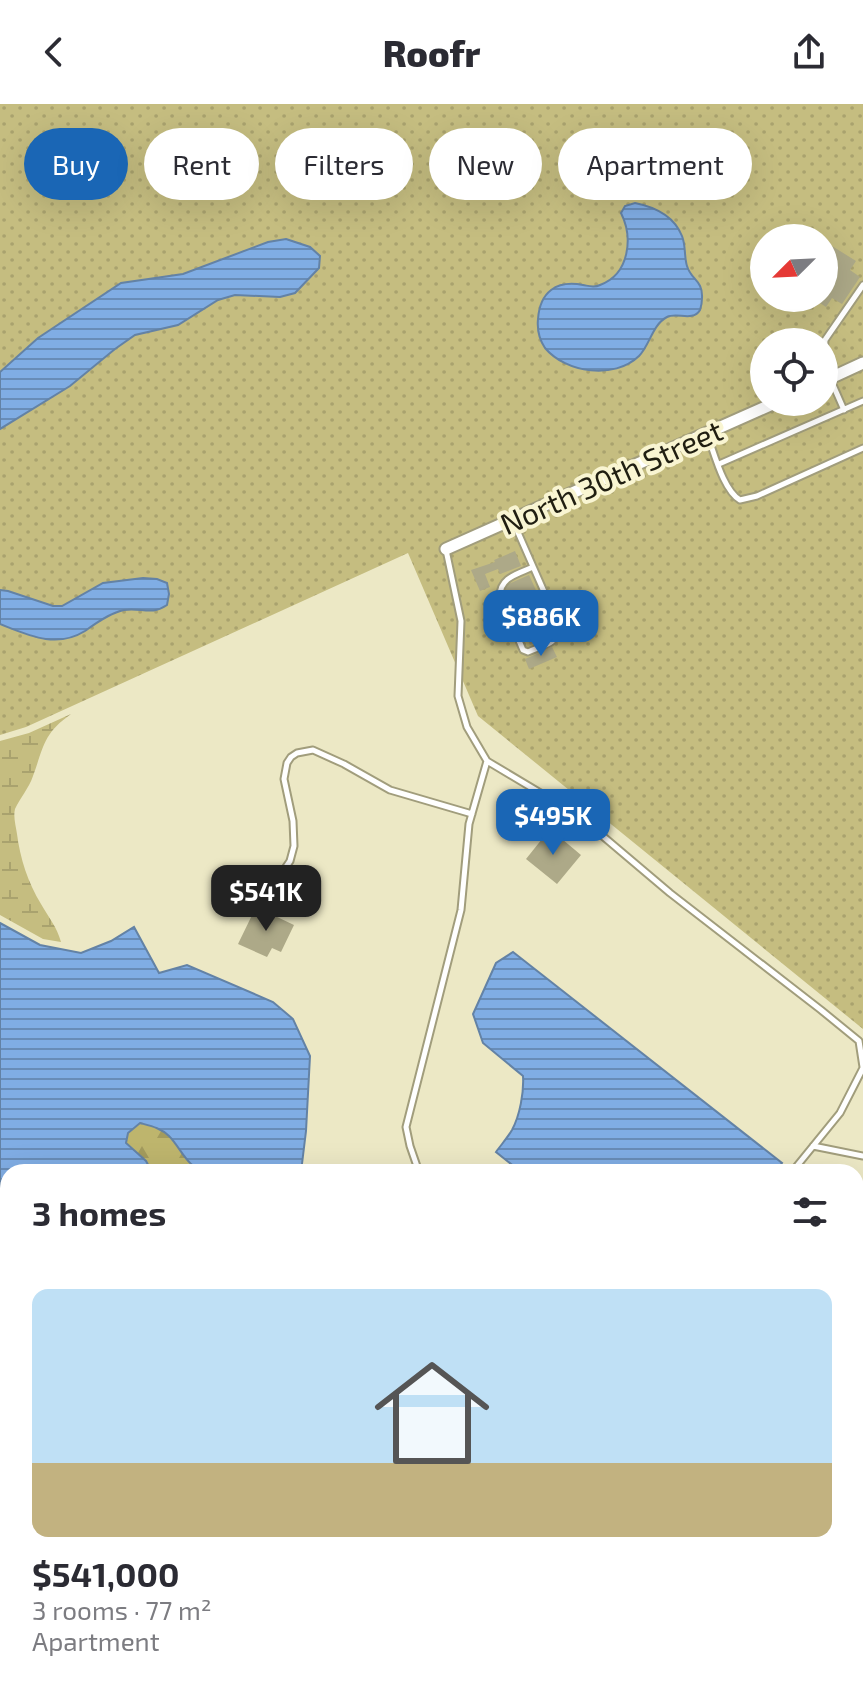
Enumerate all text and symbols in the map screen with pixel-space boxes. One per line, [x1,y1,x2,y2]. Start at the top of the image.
icon: back [32,30,76,74]
icon: share [787,30,831,74]
text: Roofr [383,31,480,74]
chip: Buy [24,128,128,200]
chip: Rent [144,128,259,200]
chip: Filters [275,128,413,200]
chip: New [429,128,542,200]
chip: Apartment [558,128,752,200]
north arrow [750,224,838,312]
map controls [750,224,838,416]
button: locate [750,328,838,416]
street label: North 30th Street [494,411,728,541]
pin: $886K [485,590,597,658]
text: $886K [501,600,581,631]
pin: $495K [497,789,609,857]
text: $495K [514,799,592,830]
pin: $541K [210,865,322,933]
text: $541K [229,875,303,906]
icon: filters [788,1190,832,1234]
text: 3 homes [32,1192,166,1233]
icon: home [360,1341,504,1485]
text: $541,000 [32,1553,179,1594]
text: 3 rooms · 77 m² [32,1594,212,1625]
text: Apartment [32,1625,160,1656]

